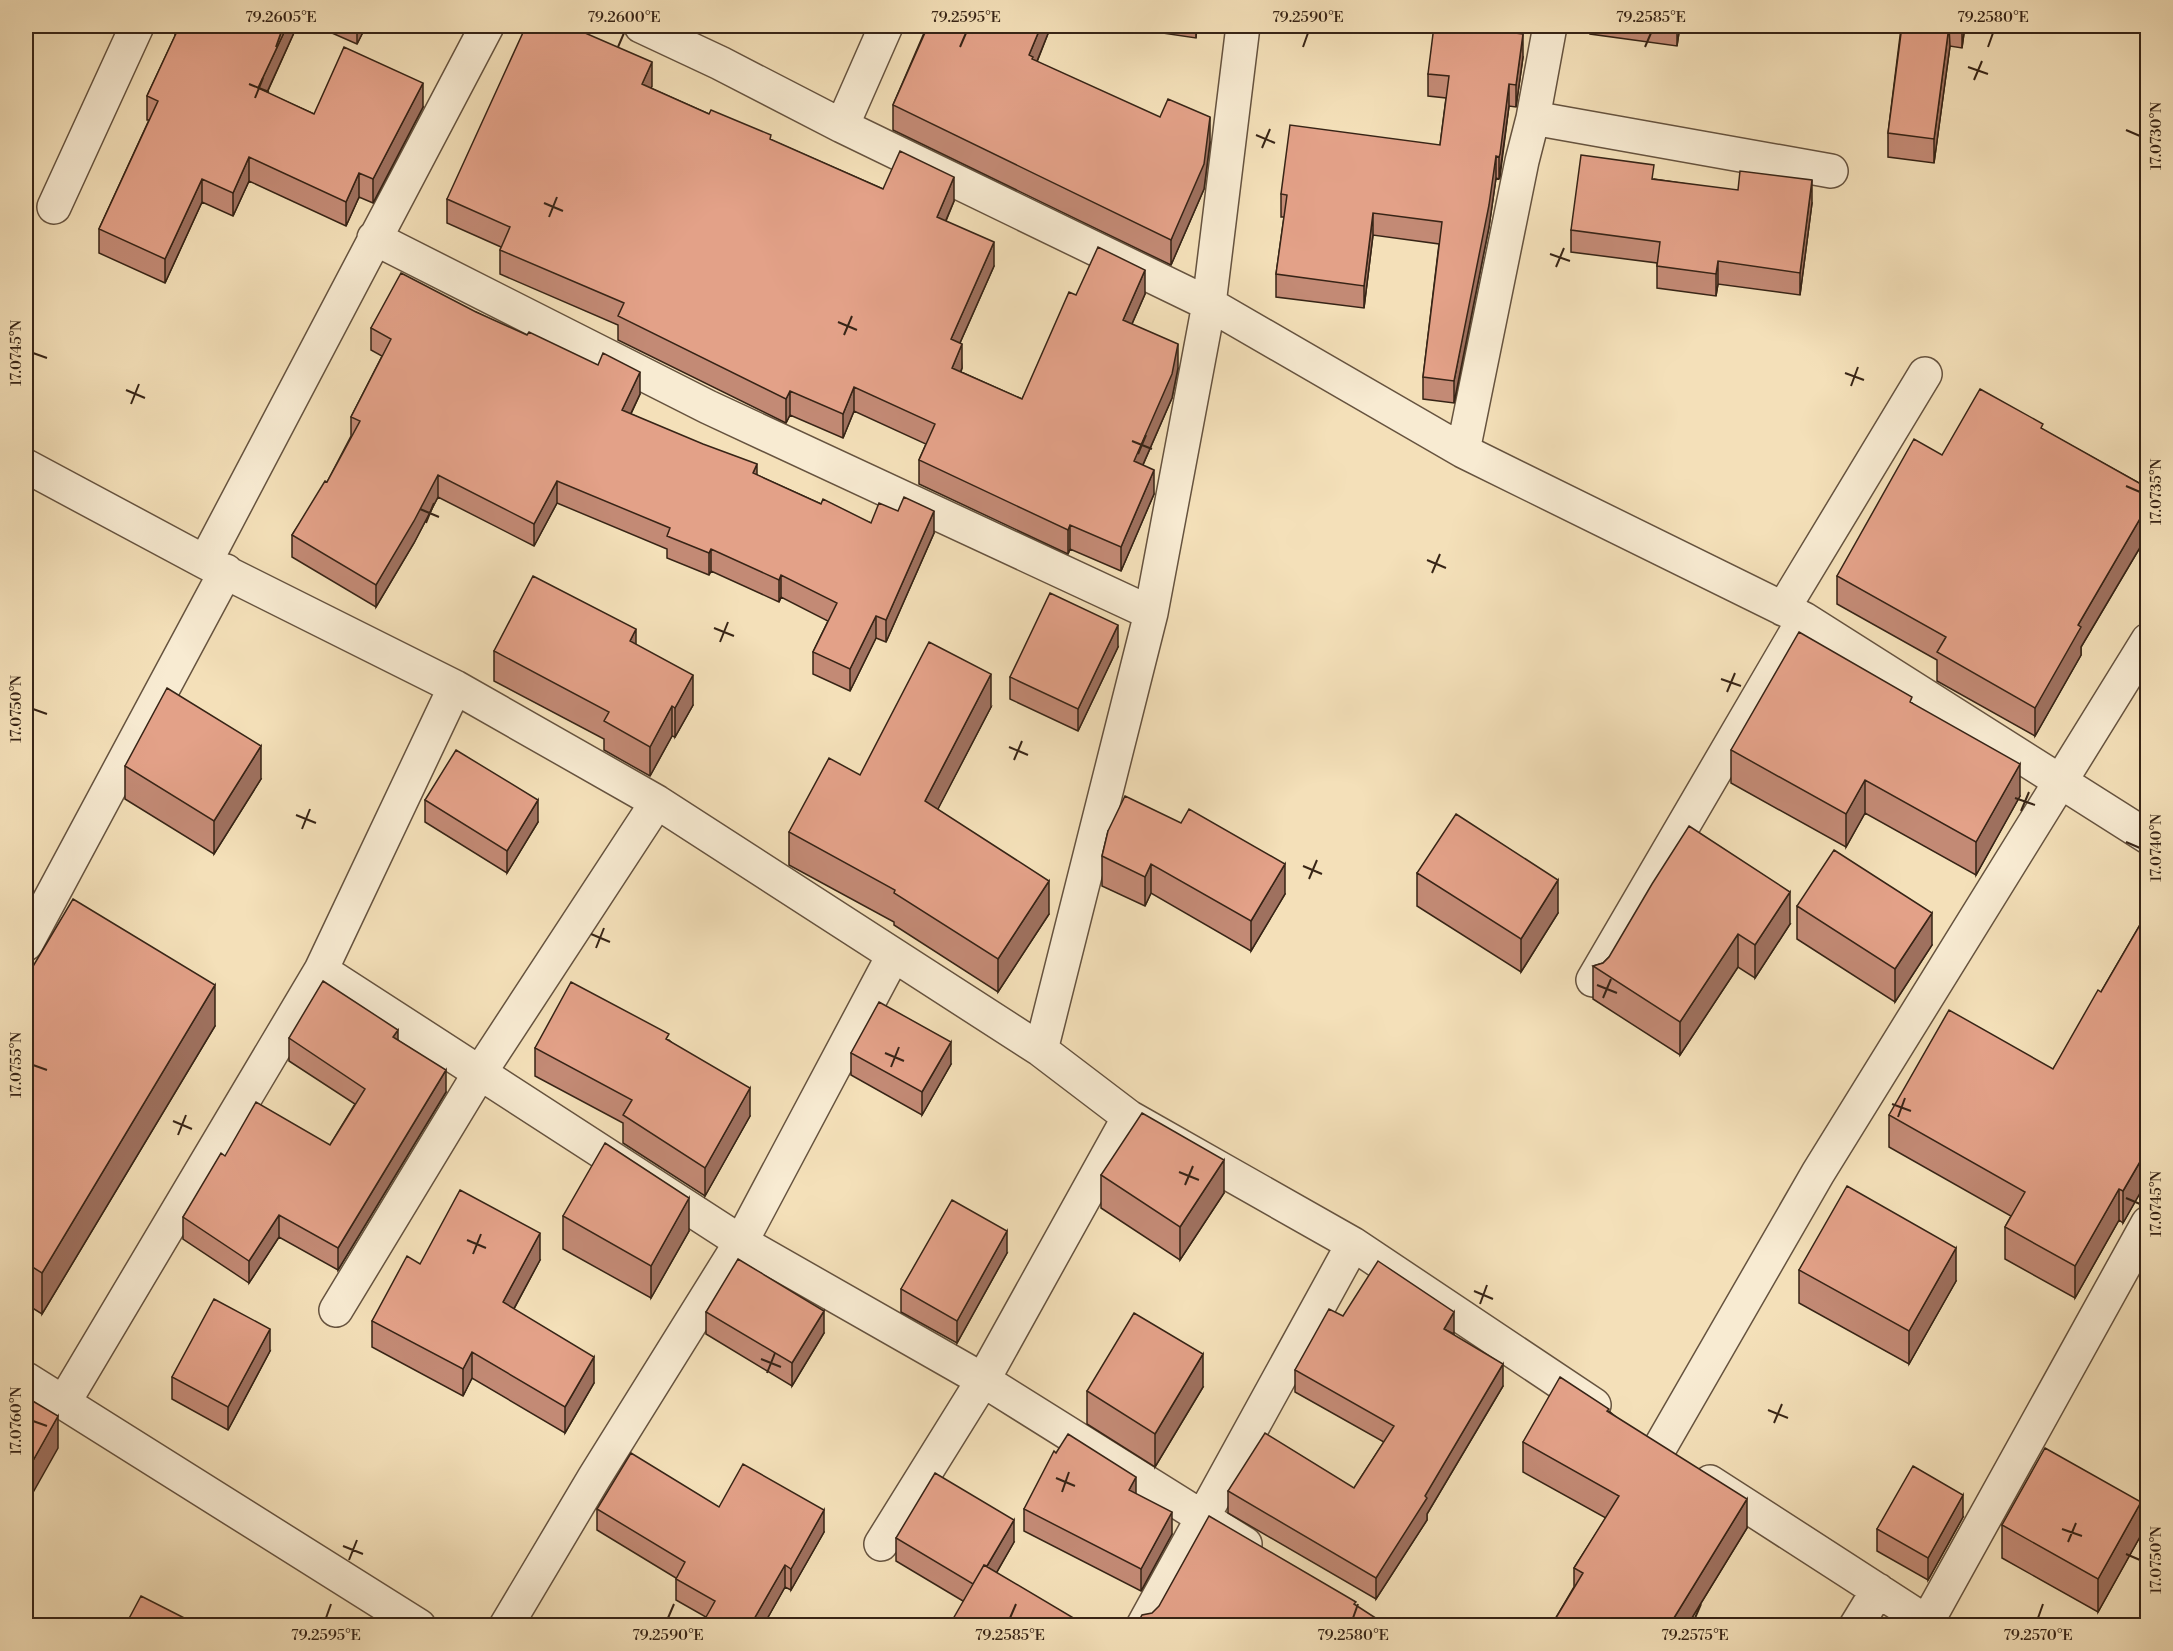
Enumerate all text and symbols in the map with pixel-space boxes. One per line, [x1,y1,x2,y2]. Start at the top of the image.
text: 79.2605°E [245,8,317,27]
text: 79.2600°E [587,8,661,27]
text: 79.2595°E [931,8,1001,27]
text: 79.2590°E [1272,8,1344,27]
text: 79.2585°E [1616,8,1686,27]
text: 79.2580°E [1957,8,2029,27]
text: 17.0730°N [2147,102,2166,170]
text: 17.0745°N [7,320,26,386]
text: 17.0735°N [2147,459,2166,525]
text: 17.0750°N [7,675,26,743]
text: 17.0740°N [2147,814,2166,882]
text: 17.0755°N [7,1032,26,1098]
text: 17.0745°N [2147,1171,2166,1237]
text: 17.0760°N [7,1387,26,1455]
text: 17.0750°N [2147,1526,2166,1594]
text: 79.2595°E [291,1626,361,1645]
text: 79.2590°E [632,1626,704,1645]
text: 79.2585°E [975,1626,1045,1645]
text: 79.2580°E [1317,1626,1389,1645]
text: 79.2575°E [1661,1626,1729,1645]
text: 79.2570°E [2003,1626,2073,1645]

